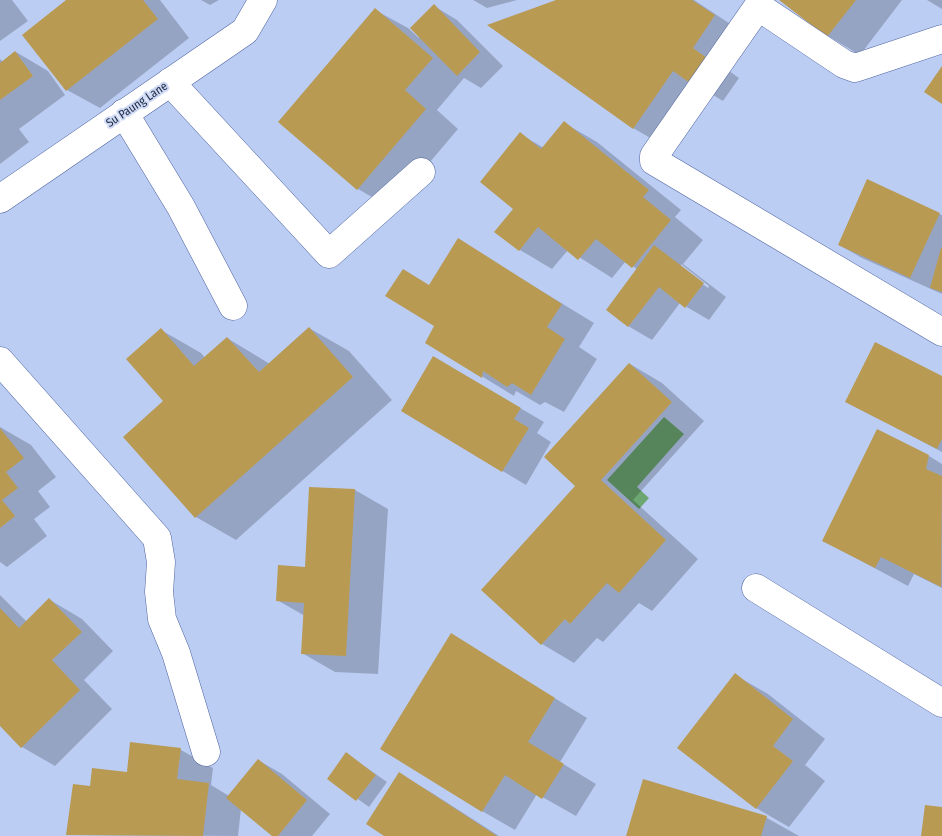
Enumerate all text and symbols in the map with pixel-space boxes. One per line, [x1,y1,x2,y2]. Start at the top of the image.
street label: Su Paung Lane [104,79,170,131]

